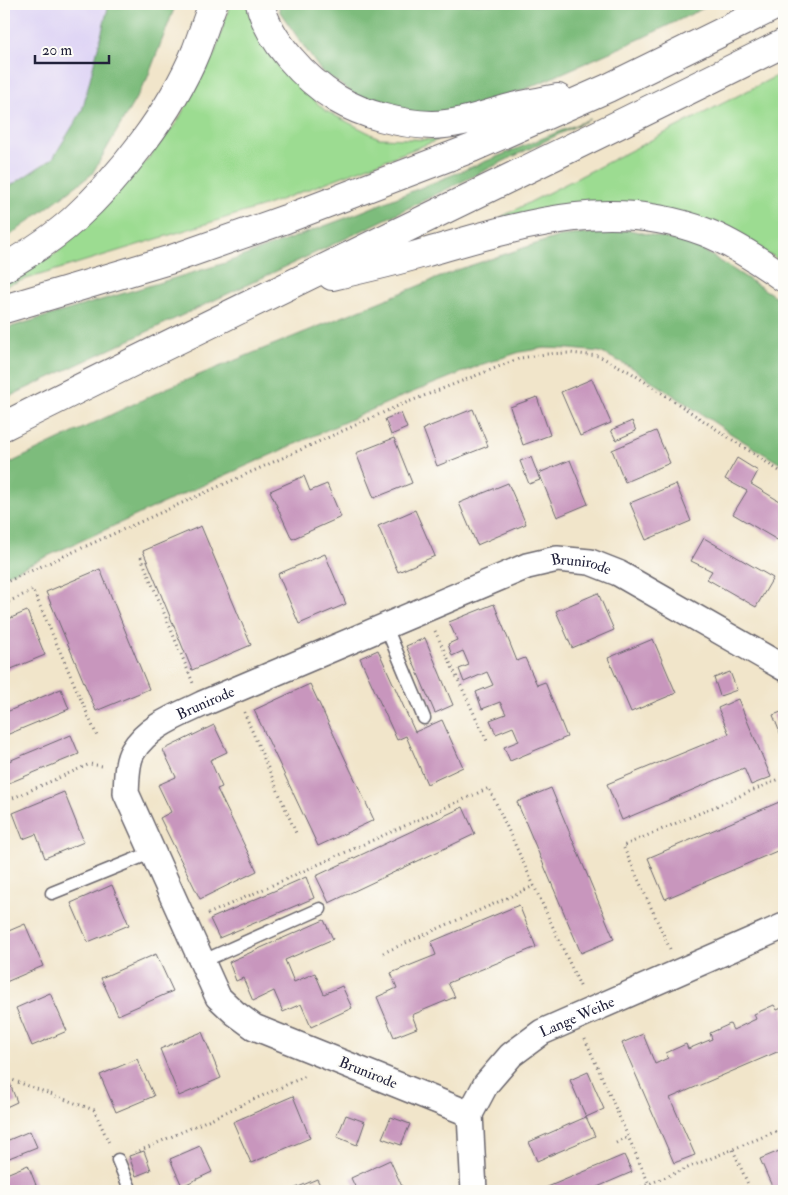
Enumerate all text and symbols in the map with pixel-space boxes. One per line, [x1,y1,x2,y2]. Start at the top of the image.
scale bar [35,32,109,64]
text: 20 m [42,41,72,60]
street label: Brunirode [549,549,614,579]
street label: Brunirode [173,682,237,724]
street label: Lange Weihe [536,992,617,1041]
street label: Brunirode [336,1053,400,1093]

